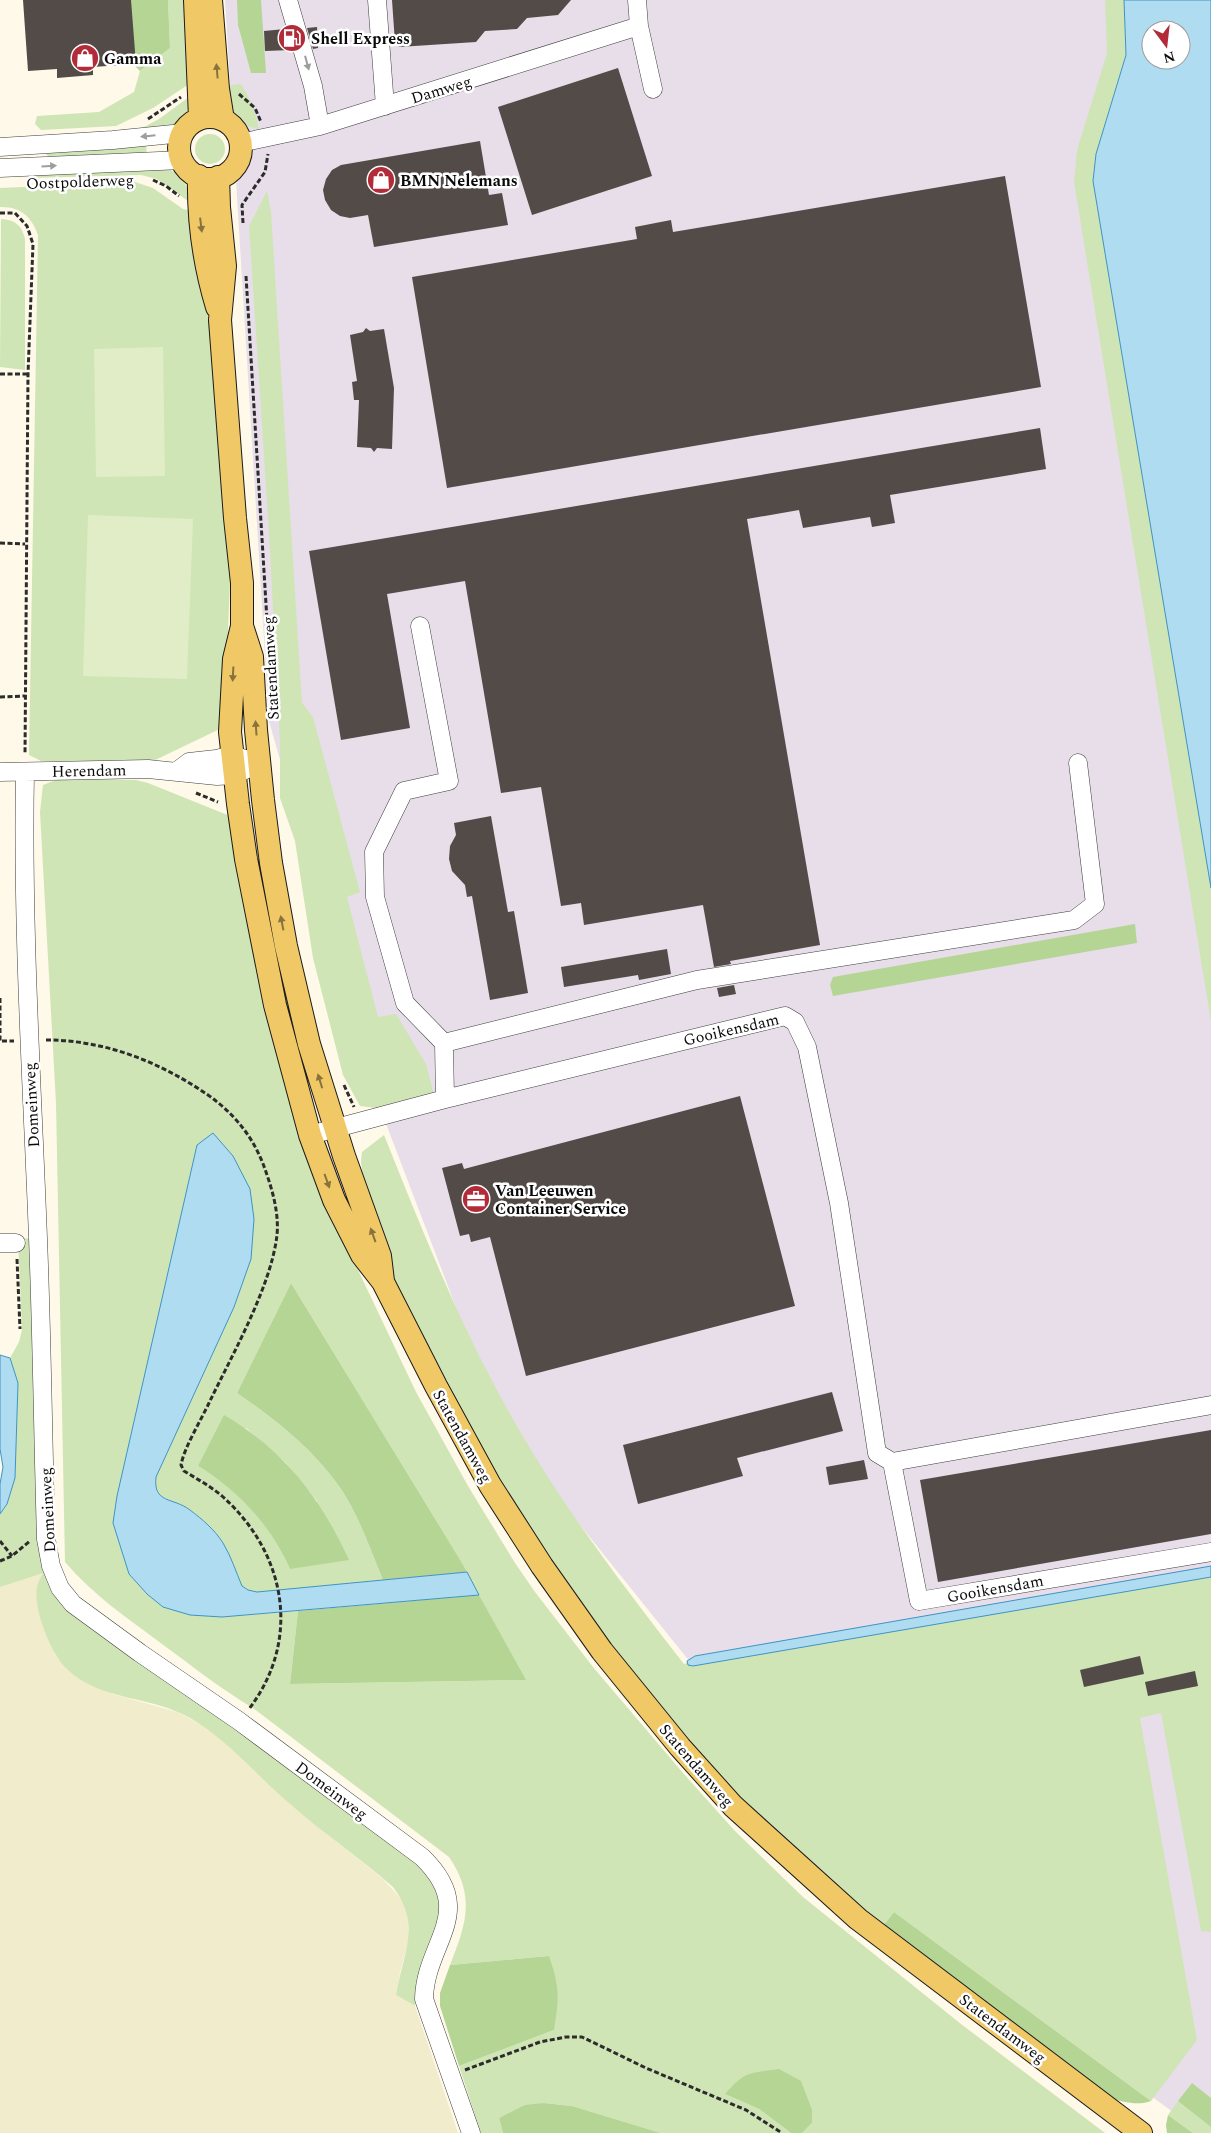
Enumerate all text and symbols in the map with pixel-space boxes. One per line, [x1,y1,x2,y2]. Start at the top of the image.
north arrow [1141,20,1191,70]
fuel station icon: Shell Express [277,23,307,53]
place label: Shell Express [311,27,410,51]
shop icon: Gamma [70,43,100,73]
text: N [1161,45,1177,69]
place label: Gamma [104,47,162,71]
one-way arrow [303,56,311,71]
one-way arrow [212,63,220,79]
street label: Damweg [408,69,475,111]
one-way arrow [139,132,155,140]
one-way arrow [41,162,57,170]
shop icon: BMN Nelemans [366,165,396,195]
street label: Oostpolderweg [26,168,135,196]
place label: BMN Nelemans [400,169,518,193]
one-way arrow [197,217,205,233]
street label: Statendamweg [256,616,286,720]
one-way arrow [229,666,237,682]
one-way arrow [252,720,260,736]
street label: Herendam [51,758,127,784]
one-way arrow [278,915,286,931]
street label: Gooikensdam [681,1007,782,1053]
street label: Domeinweg [18,1062,46,1148]
one-way arrow [316,1074,324,1089]
one-way arrow [324,1173,331,1188]
place label: Van Leeuwen Container Service [495,1179,626,1221]
office icon: Van Leeuwen Container Service [461,1184,491,1214]
one-way arrow [369,1227,377,1242]
street label: Statendamweg [426,1385,498,1488]
street label: Domeinweg [34,1467,62,1553]
street label: Gooikensdam [945,1569,1046,1609]
street label: Statendamweg [653,1719,739,1813]
street label: Domeinweg [290,1756,373,1826]
street label: Statendamweg [954,1988,1051,2070]

